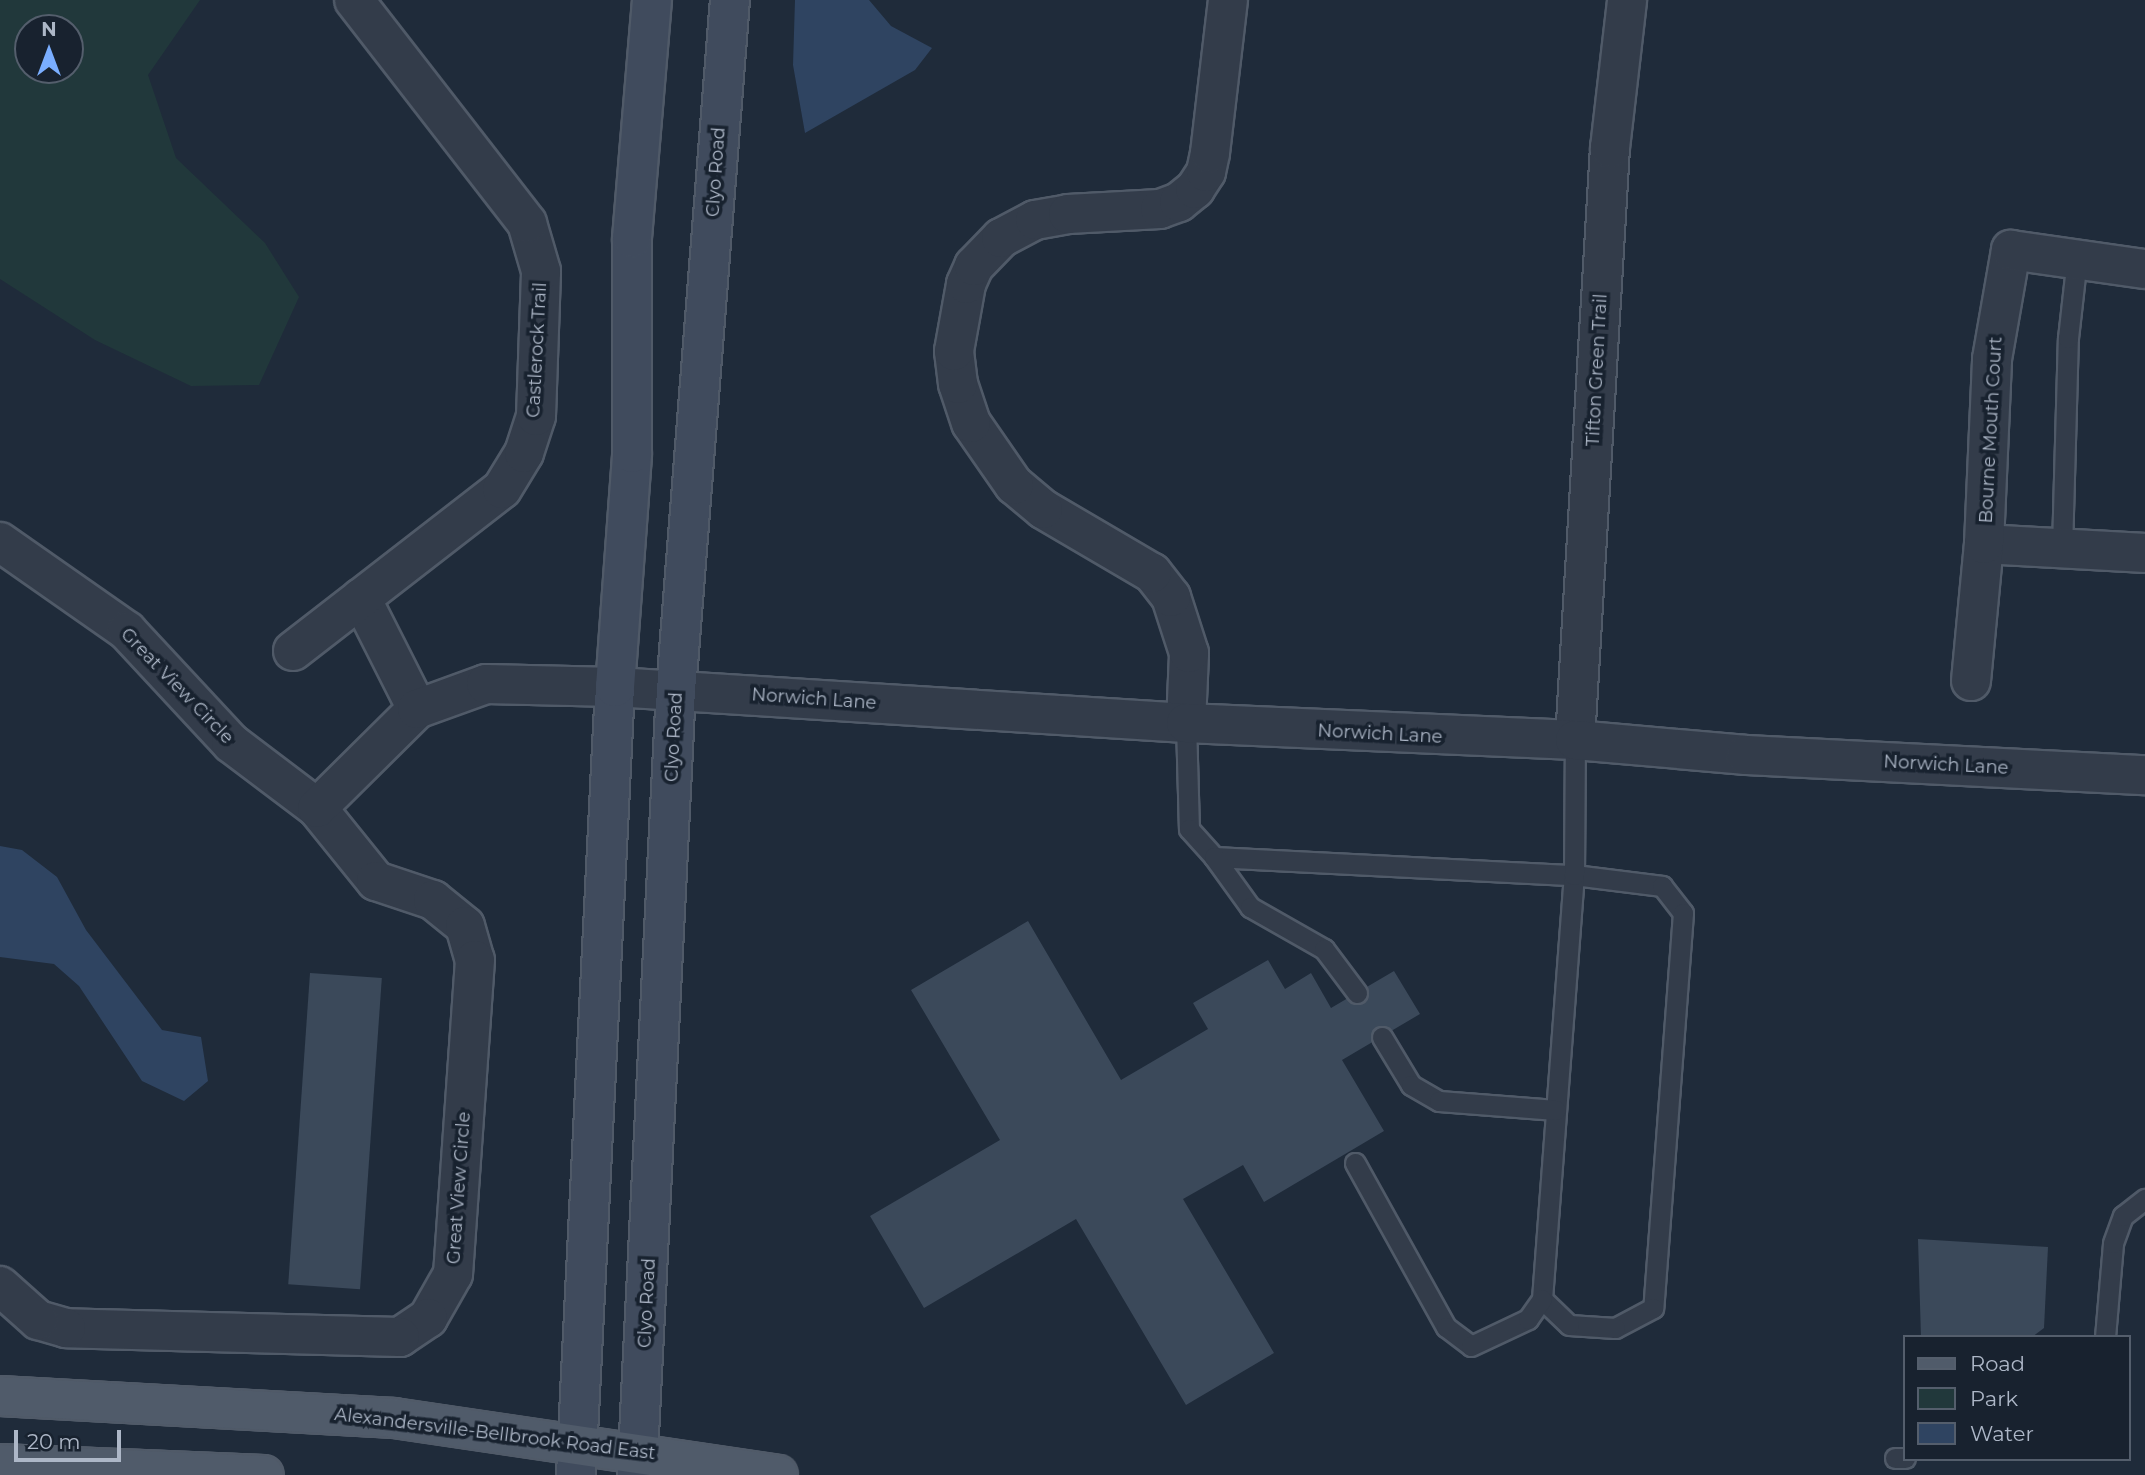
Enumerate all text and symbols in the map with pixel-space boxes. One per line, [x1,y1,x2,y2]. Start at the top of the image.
north arrow [14,14,84,84]
text: N [41,18,57,41]
street label: Clyo Road [702,126,730,218]
street label: Castlerock Trail [523,282,551,418]
street label: Tifton Green Trail [1582,293,1612,447]
street label: Bourne Mouth Court [1975,336,2007,524]
street label: Great View Circle [116,624,238,748]
street label: Norwich Lane [751,684,877,714]
street label: Clyo Road [661,691,687,783]
street label: Norwich Lane [1317,720,1443,748]
street label: Norwich Lane [1883,751,2009,779]
street label: Great View Circle [443,1111,475,1265]
street label: Clyo Road [634,1257,660,1349]
legend [1904,1335,2131,1461]
text: Road [1970,1351,2025,1376]
text: Park [1970,1386,2018,1411]
street label: Alexandersville-Bellbrook Road East [333,1404,657,1464]
scale bar [18,1416,124,1460]
text: Water [1970,1421,2034,1446]
text: 20 m [27,1429,81,1454]

